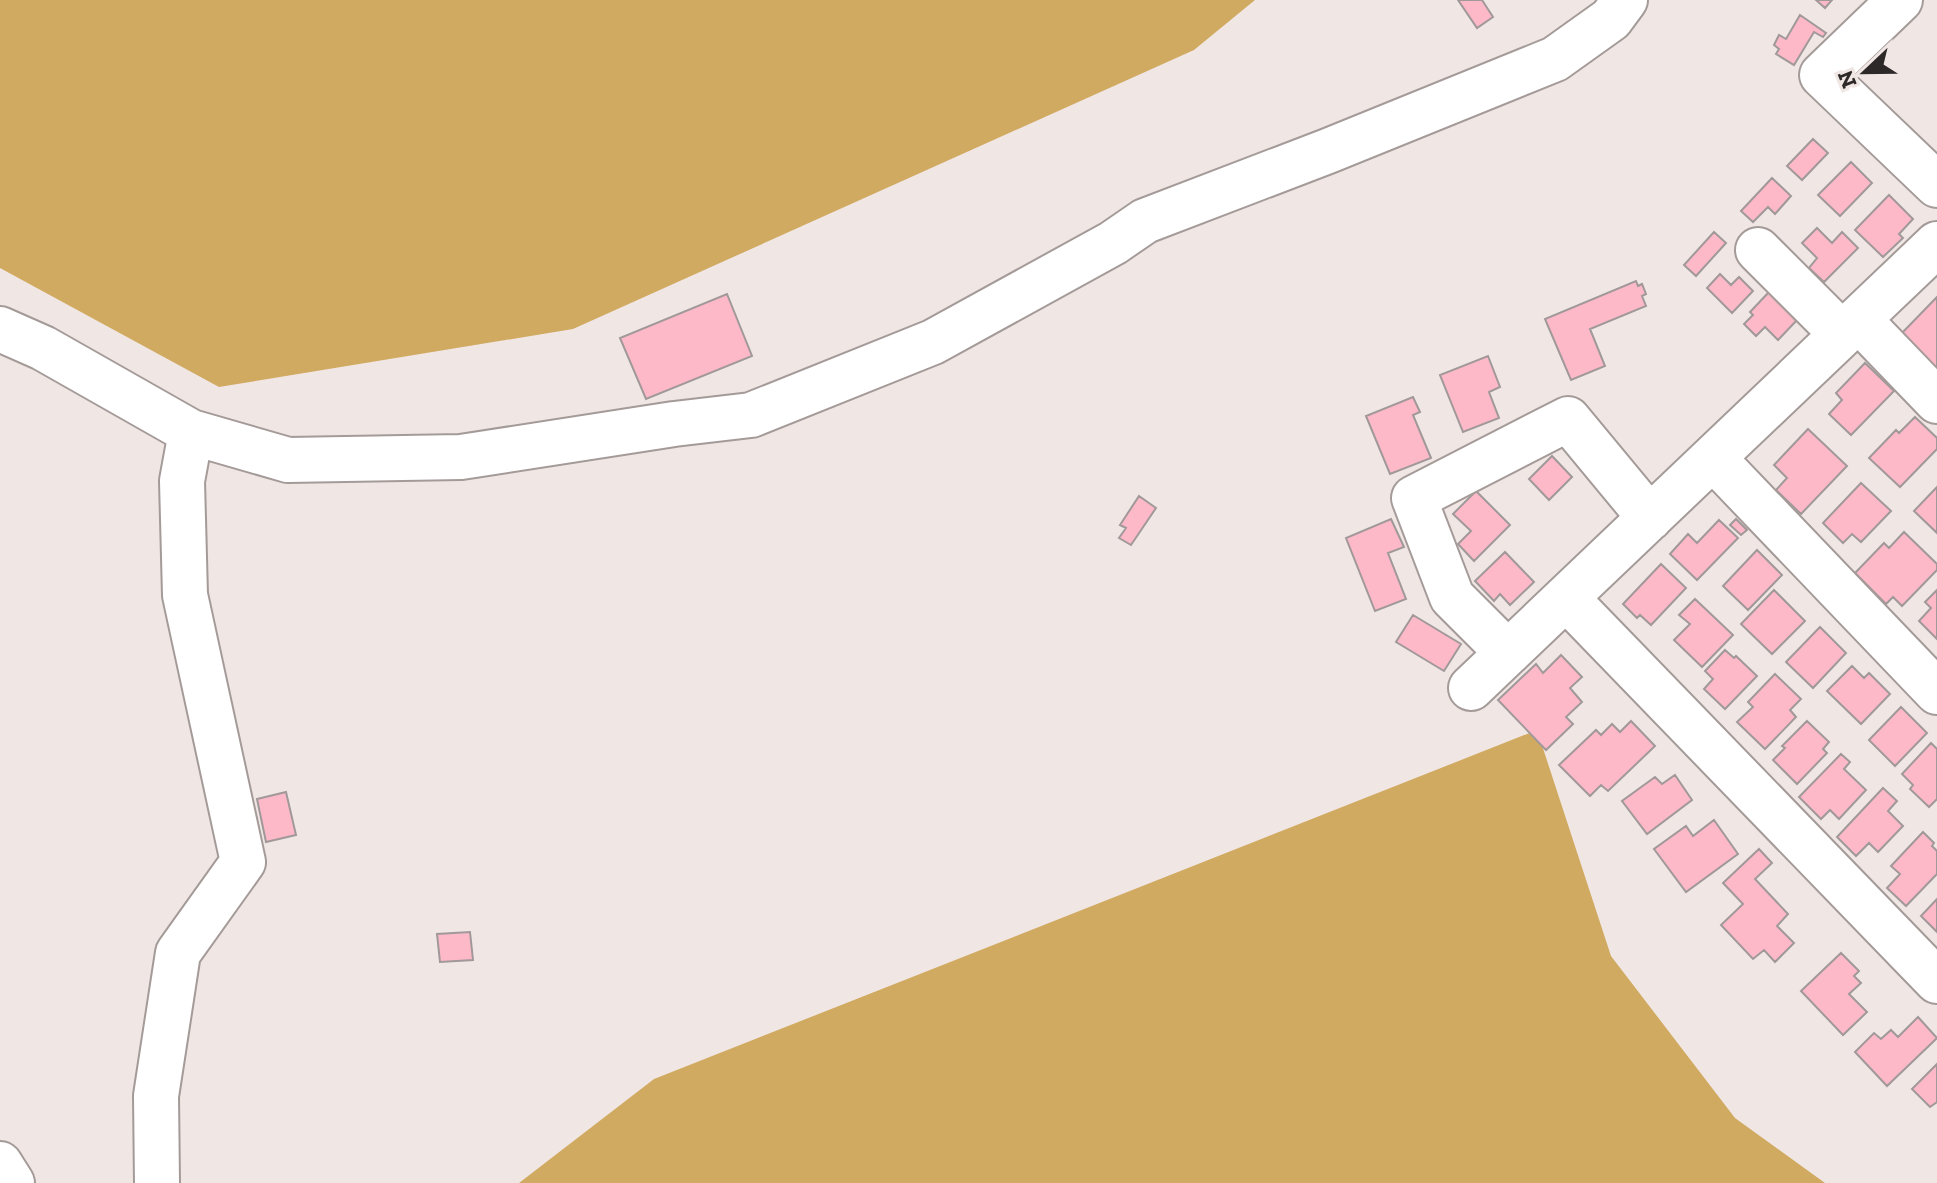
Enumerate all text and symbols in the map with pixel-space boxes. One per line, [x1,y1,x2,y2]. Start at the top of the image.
north arrow [1825,32,1905,112]
text: N [1831,66,1863,92]

